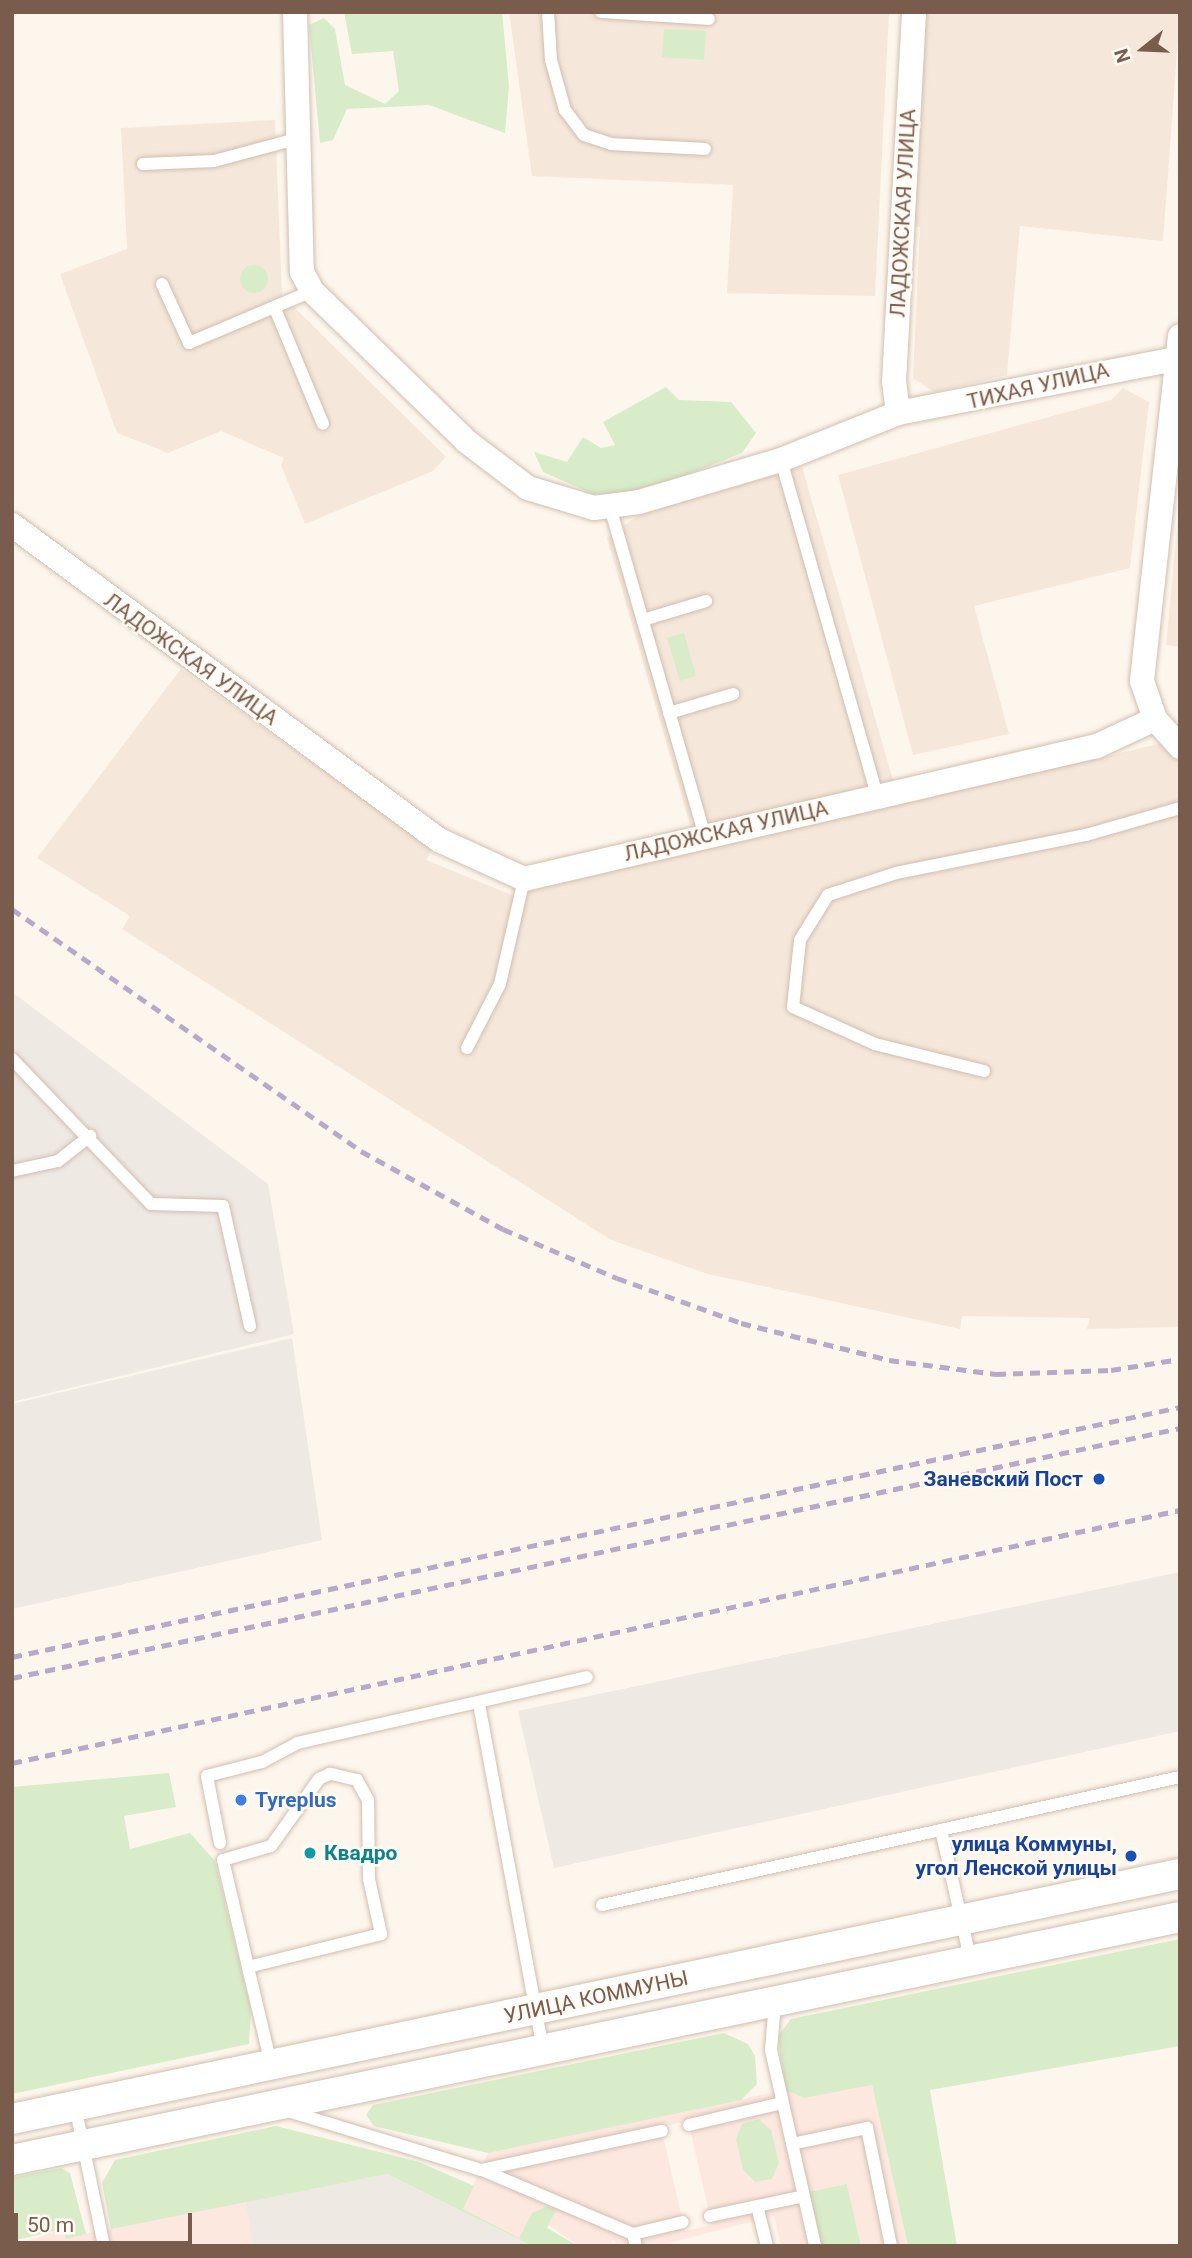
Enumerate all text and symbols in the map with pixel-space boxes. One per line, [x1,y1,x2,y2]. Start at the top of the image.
north arrow [1108,14,1178,84]
text: N [1110,46,1136,66]
street label: ЛАДОЖСКАЯ УЛИЦА [885,108,921,318]
street label: ТИХАЯ УЛИЦА [965,357,1111,415]
street label: ЛАДОЖСКАЯ УЛИЦА [99,587,283,731]
street label: ЛАДОЖСКАЯ УЛИЦА [621,795,831,867]
place label: Заневский Пост [924,1466,1083,1492]
marker: Заневский Пост [1089,1469,1109,1489]
place label: Tyreplus [255,1787,337,1813]
marker: Tyreplus [233,1792,249,1808]
place label: улица Коммуны, угол Ленской улицы [916,1831,1117,1881]
place label: Квадро [324,1840,397,1866]
marker: Квадро [302,1845,318,1861]
marker: улица Коммуны, угол Ленской улицы [1123,1848,1139,1864]
street label: УЛИЦА КОММУНЫ [502,1965,690,2029]
scale bar [18,2198,196,2242]
text: 50 m [27,2213,74,2237]

